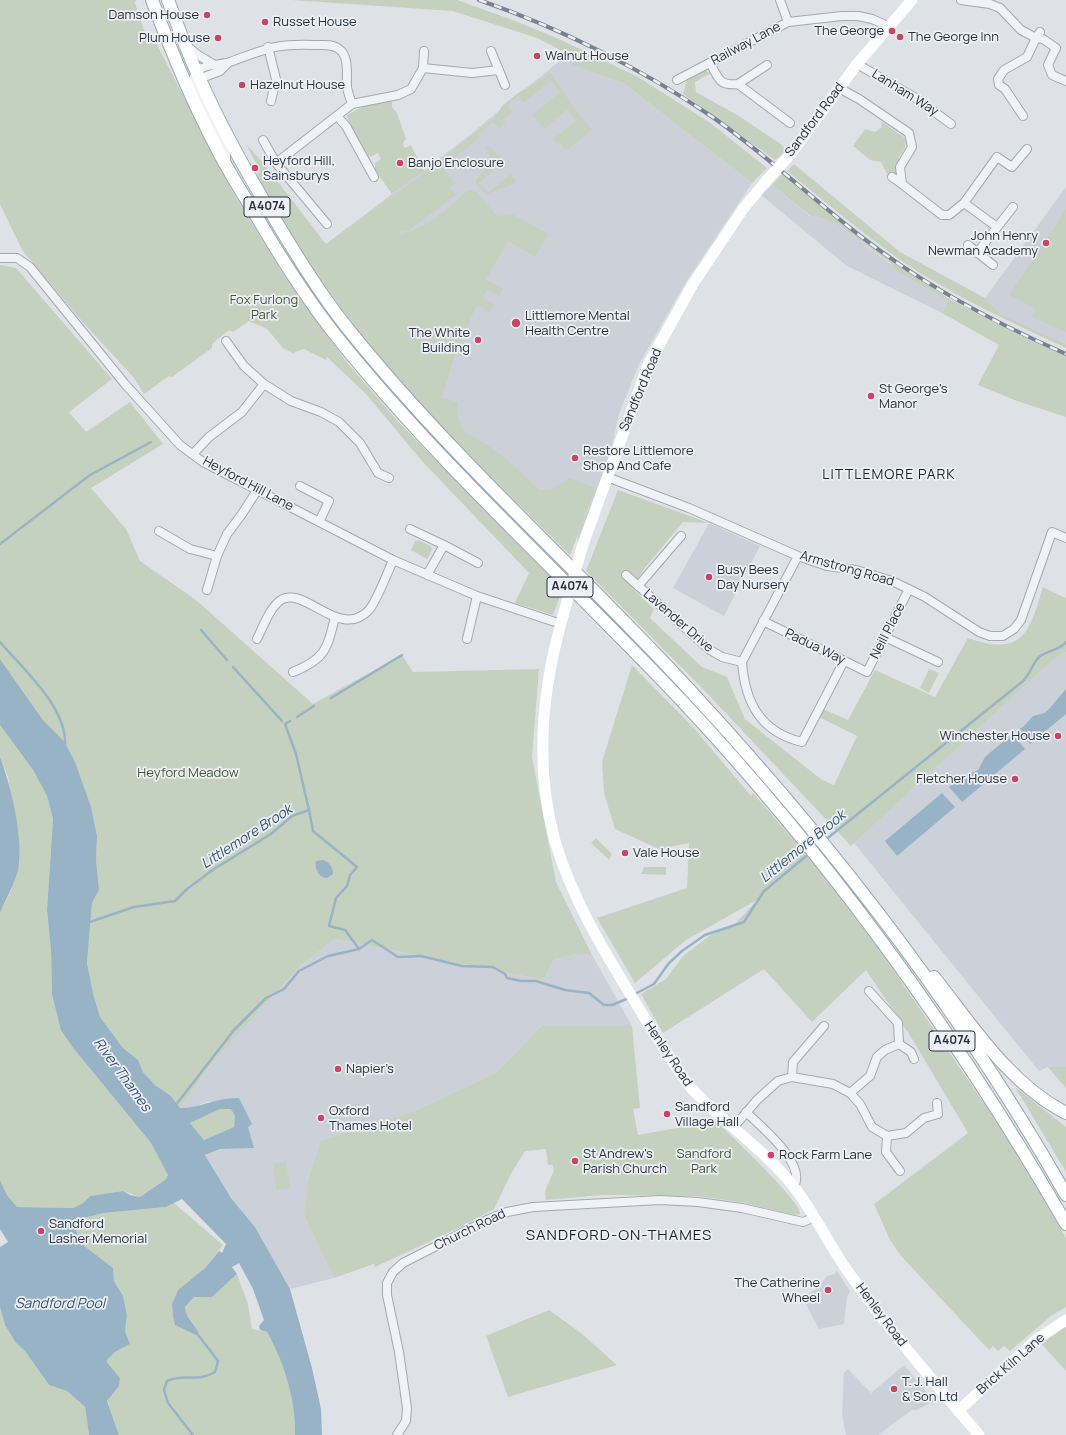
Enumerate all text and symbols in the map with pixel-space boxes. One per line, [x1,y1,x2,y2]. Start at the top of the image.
place label: Damson House [108,7,199,23]
marker: Damson House [202,10,212,20]
place label: Russet House [273,14,357,30]
marker: Russet House [260,17,270,27]
street label: Railway Lane [709,19,783,69]
place label: The George [814,23,884,39]
marker: The George [887,26,897,36]
place label: The George Inn [908,29,999,45]
place label: Plum House [139,30,210,46]
marker: The George Inn [895,32,905,42]
marker: Plum House [213,33,223,43]
place label: Walnut House [545,48,629,64]
marker: Walnut House [532,51,542,61]
street label: Lanham Way [869,66,941,120]
place label: Hazelnut House [250,77,345,93]
marker: Hazelnut House [237,80,247,90]
street label: Sandford Road [782,80,848,160]
place label: Heyford Hill, Sainsburys [263,153,335,184]
place label: Banjo Enclosure [408,155,504,171]
marker: Banjo Enclosure [395,158,405,168]
marker: Heyford Hill, Sainsburys [250,163,260,173]
road number: A4074 [244,197,290,217]
place label: John Henry Newman Academy [928,228,1038,259]
marker: John Henry Newman Academy [1041,238,1051,248]
park label: Fox Furlong Park [230,292,298,323]
place label: Littlemore Mental Health Centre [525,308,630,339]
marker: Littlemore Mental Health Centre [510,317,522,329]
place label: The White Building [409,325,470,356]
marker: The White Building [473,335,483,345]
street label: Sandford Road [617,346,665,434]
place label: St George's Manor [879,381,948,412]
marker: St George's Manor [866,391,876,401]
place label: Restore Littlemore Shop And Cafe [583,443,694,474]
marker: Restore Littlemore Shop And Cafe [570,453,580,463]
street label: Heyford Hill Lane [200,454,296,514]
district label: LITTLEMORE PARK [822,467,956,483]
street label: Armstrong Road [798,548,896,590]
place label: Busy Bees Day Nursery [717,562,789,593]
marker: Busy Bees Day Nursery [704,572,714,582]
road number: A4074 [547,577,593,597]
street label: Lavender Drive [640,586,716,656]
street label: Neill Place [867,600,909,662]
street label: Padua Way [782,626,848,668]
place label: Winchester House [939,728,1050,744]
marker: Winchester House [1053,731,1063,741]
park label: Heyford Meadow [137,765,239,781]
place label: Fletcher House [916,771,1007,787]
marker: Fletcher House [1010,774,1020,784]
water label: Littlemore Brook [198,801,296,873]
water label: Littlemore Brook [757,807,849,887]
place label: Vale House [633,845,699,861]
marker: Vale House [620,848,630,858]
street label: Henley Road [641,1019,695,1089]
road number: A4074 [929,1031,975,1051]
water label: River Thames [90,1035,154,1115]
place label: Napier’s [346,1061,394,1077]
marker: Napier’s [333,1064,343,1074]
place label: Sandford Village Hall [675,1099,739,1130]
place label: Oxford Thames Hotel [329,1103,412,1134]
marker: Sandford Village Hall [662,1109,672,1119]
marker: Oxford Thames Hotel [316,1113,326,1123]
place label: St Andrew's Parish Church [583,1146,667,1177]
park label: Sandford Park [677,1146,731,1177]
place label: Rock Farm Lane [779,1147,872,1163]
marker: Rock Farm Lane [766,1150,776,1160]
marker: St Andrew's Parish Church [570,1156,580,1166]
street label: Church Road [432,1206,508,1254]
place label: Sandford Lasher Memorial [49,1216,147,1247]
marker: Sandford Lasher Memorial [36,1226,46,1236]
district label: SANDFORD-ON-THAMES [525,1227,713,1245]
place label: The Catherine Wheel [734,1275,820,1306]
street label: Henley Road [852,1280,910,1350]
marker: The Catherine Wheel [823,1285,833,1295]
water label: Sandford Pool [15,1296,105,1312]
street label: Brick Kiln Lane [974,1330,1048,1398]
place label: T. J. Hall & Son Ltd [902,1374,958,1405]
marker: T. J. Hall & Son Ltd [889,1384,899,1394]

